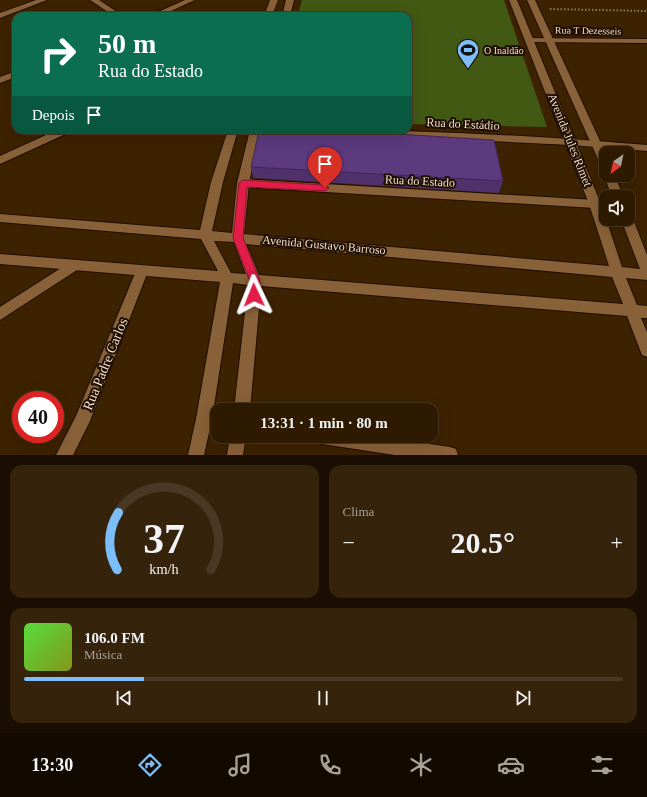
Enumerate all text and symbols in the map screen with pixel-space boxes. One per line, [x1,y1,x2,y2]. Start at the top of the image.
street label: Rua T Dezesseis [555,24,621,37]
icon: right [32,28,84,80]
text: 50 m [98,28,156,59]
sports icon: O Inaldão [455,37,481,70]
place label: O Inaldão [484,45,524,56]
text: Rua do Estado [98,61,203,81]
street label: Avenida Jules Rimet [545,91,595,189]
icon: arrive [83,104,105,126]
text: Depois [32,107,75,123]
street label: Rua do Estádio [426,115,500,133]
north arrow [599,146,635,182]
map controls [599,146,635,226]
pin [308,147,342,188]
icon: arrive [314,153,336,175]
street label: Rua do Estado [385,172,455,190]
button: sound [599,190,635,226]
street label: Avenida Gustavo Barroso [262,233,386,257]
position arrow [233,274,275,316]
street label: Rua Padre Carlos [80,316,131,412]
speed limit sign: 40 [12,391,64,443]
text: 13:31 · 1 min · 80 m [260,415,388,431]
text: Clima [343,504,374,519]
text: 37 [143,515,185,561]
text: 20.5° [451,526,515,559]
text: − [343,530,355,555]
text: + [611,530,623,555]
text: km/h [150,560,179,576]
text: 106.0 FM [84,630,145,646]
text: Música [84,647,122,662]
icon: previous [113,687,135,709]
icon: pause [312,687,334,709]
icon: next [512,687,534,709]
icon: directions [136,751,164,779]
icon: music [226,751,254,779]
icon: phone [316,751,344,779]
icon: climate [407,751,435,779]
icon: car [497,751,525,779]
icon: filters [588,751,616,779]
text: 13:30 [31,755,73,775]

